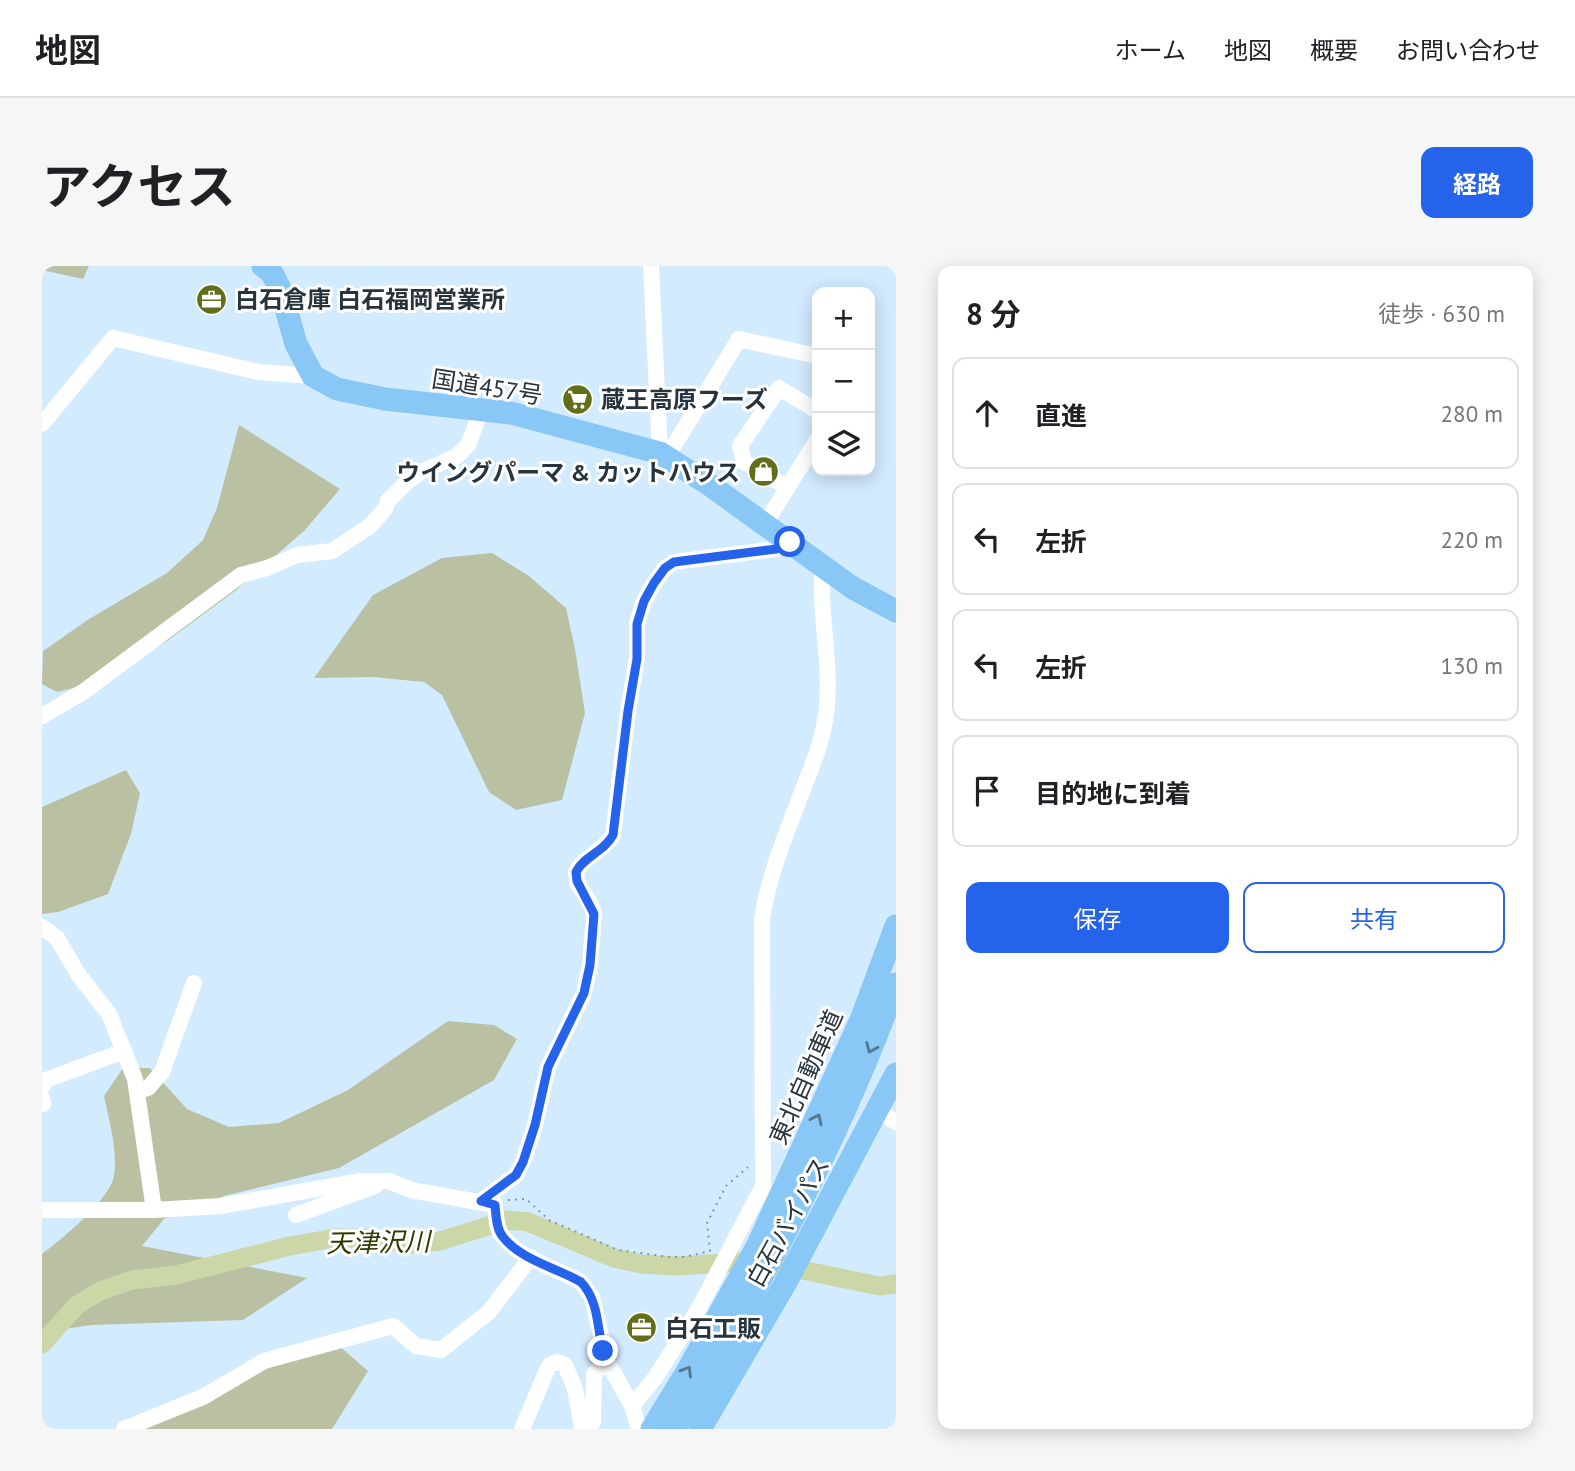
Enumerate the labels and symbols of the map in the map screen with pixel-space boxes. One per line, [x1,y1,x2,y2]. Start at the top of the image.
office icon: 白石倉庫 白石福岡営業所 [195,282,229,316]
place label: 白石倉庫 白石福岡営業所 [235,284,505,315]
street label: 国道457号 [430,363,544,411]
supermarket icon: 蔵王高原フーズ [561,382,595,416]
place label: 蔵王高原フーズ [601,384,768,415]
shop icon: ウイングパーマ & カットハウス [746,455,780,489]
place label: ウイングパーマ & カットハウス [396,457,740,488]
route start [774,526,805,557]
street label: 東北自動車道 [763,1005,849,1149]
one-way arrow [865,1041,879,1053]
one-way arrow [809,1114,823,1126]
street label: 白石バイパス [740,1152,836,1292]
water label: 天津沢川 [326,1225,433,1259]
office icon: 白石工販 [625,1311,659,1345]
place label: 白石工販 [665,1313,761,1344]
route end [587,1335,618,1366]
one-way arrow [679,1365,692,1378]

